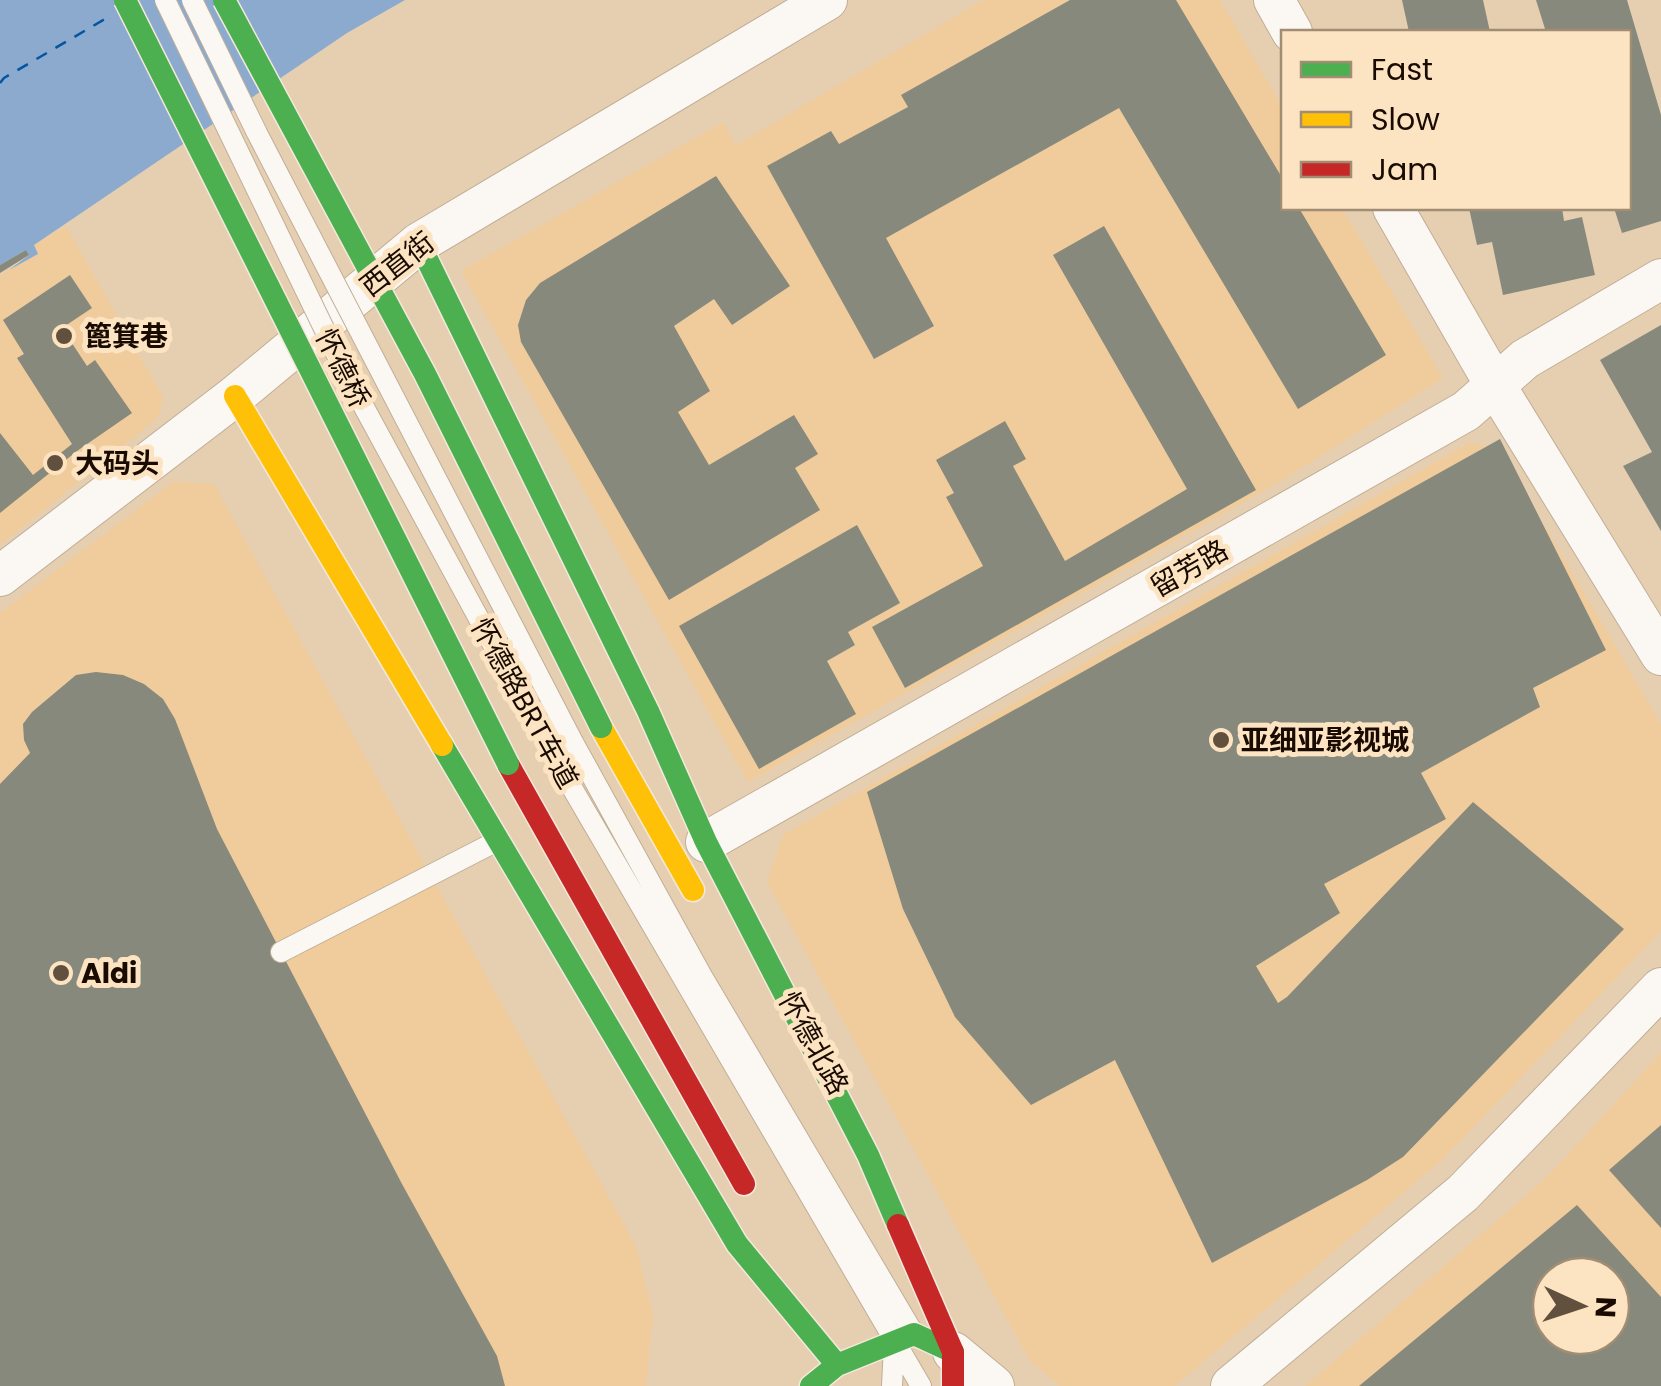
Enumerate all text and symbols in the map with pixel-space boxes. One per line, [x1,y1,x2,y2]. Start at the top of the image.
legend [1281,30,1631,210]
text: Fast [1371,48,1433,91]
text: Slow [1371,98,1440,141]
text: Jam [1371,148,1438,191]
street label: 西直街 [352,223,442,306]
place label: 篦箕巷 [84,317,168,356]
street label: 怀德桥 [306,322,379,415]
marker: 篦箕巷 [53,325,75,347]
place label: 大码头 [75,444,159,483]
marker: 大码头 [44,452,66,474]
street label: 留芳路 [1143,531,1235,606]
street label: 怀德路BRT车道 [462,611,588,795]
place label: 亚细亚影视城 [1241,721,1409,760]
marker: 亚细亚影视城 [1210,729,1232,751]
place label: Aldi [81,954,137,993]
marker: Aldi [50,962,72,984]
street label: 怀德北路 [769,985,858,1102]
north arrow [1531,1256,1631,1356]
text: N [1585,1296,1625,1319]

